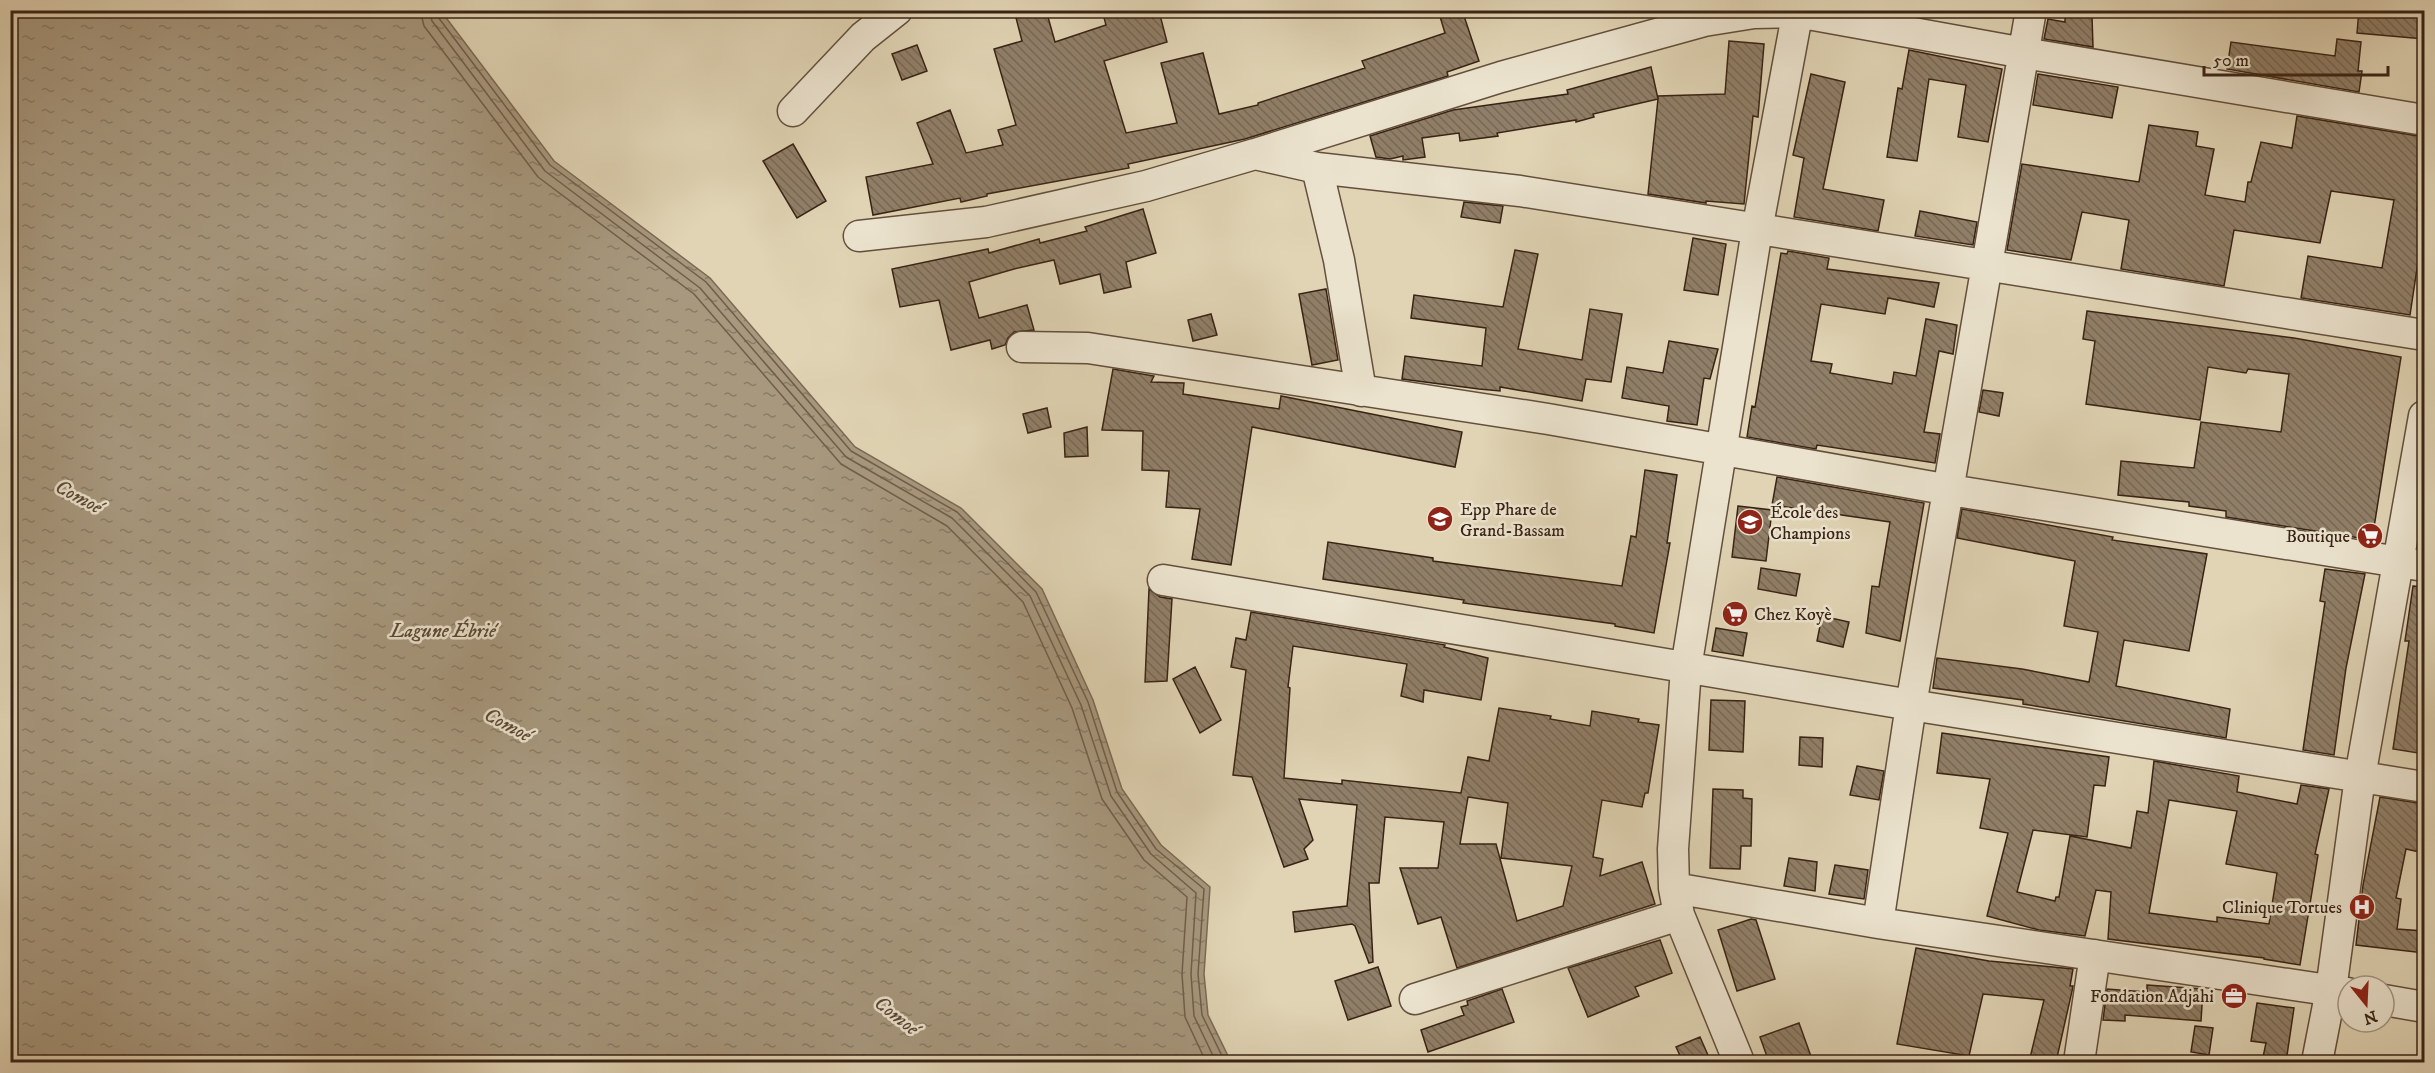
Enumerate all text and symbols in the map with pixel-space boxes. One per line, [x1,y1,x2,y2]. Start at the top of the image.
scale bar [2204,39,2388,77]
text: 50 m [2213,50,2249,72]
water label: Comoé [50,475,109,522]
place label: Epp Phare de Grand-Bassam [1460,499,1565,542]
place label: École des Champions [1770,502,1850,545]
school or university icon: Epp Phare de Grand-Bassam [1425,504,1455,534]
school or university icon: École des Champions [1735,507,1765,537]
supermarket icon: Boutique [2355,521,2385,551]
place label: Boutique [2286,526,2350,548]
supermarket icon: Chez Koyè [1720,599,1750,629]
place label: Chez Koyè [1754,604,1832,626]
water label: Lagune Ébrié [389,619,499,644]
water label: Comoé [479,703,538,750]
hospital icon: Clinique Tortues [2347,892,2377,922]
place label: Clinique Tortues [2222,897,2342,919]
north arrow [2336,974,2396,1034]
office icon: Fondation Adjahi [2219,981,2249,1011]
place label: Fondation Adjahi [2090,986,2214,1008]
water label: Comoé [869,991,926,1043]
text: N [2361,1006,2380,1029]

